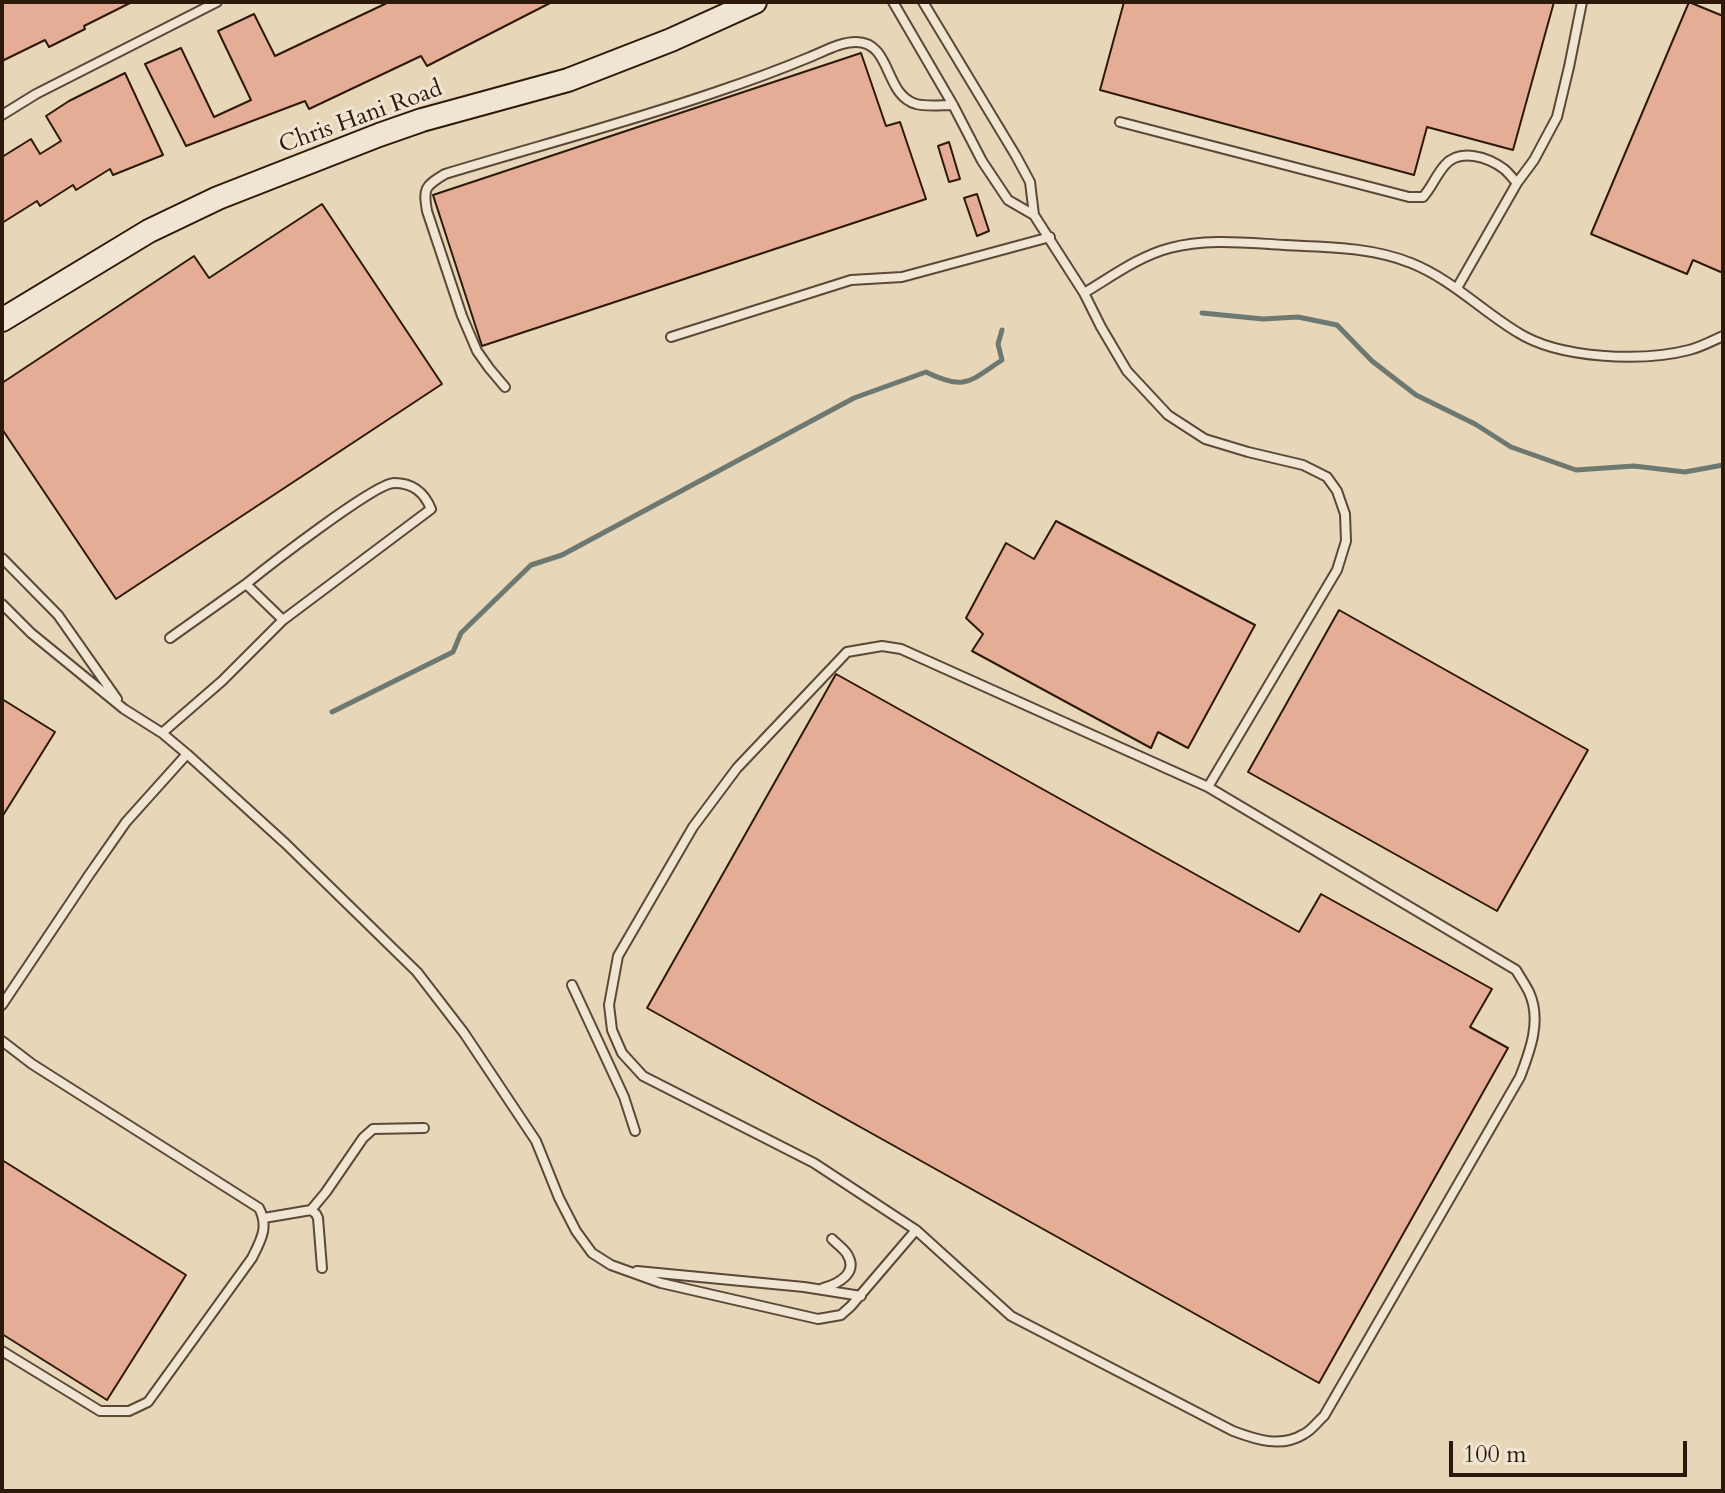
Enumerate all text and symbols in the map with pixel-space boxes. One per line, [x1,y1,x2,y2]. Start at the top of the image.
street label: Chris Hani Road [275,75,447,161]
scale bar [1453,1425,1691,1475]
text: 100 m [1463,1438,1527,1471]

